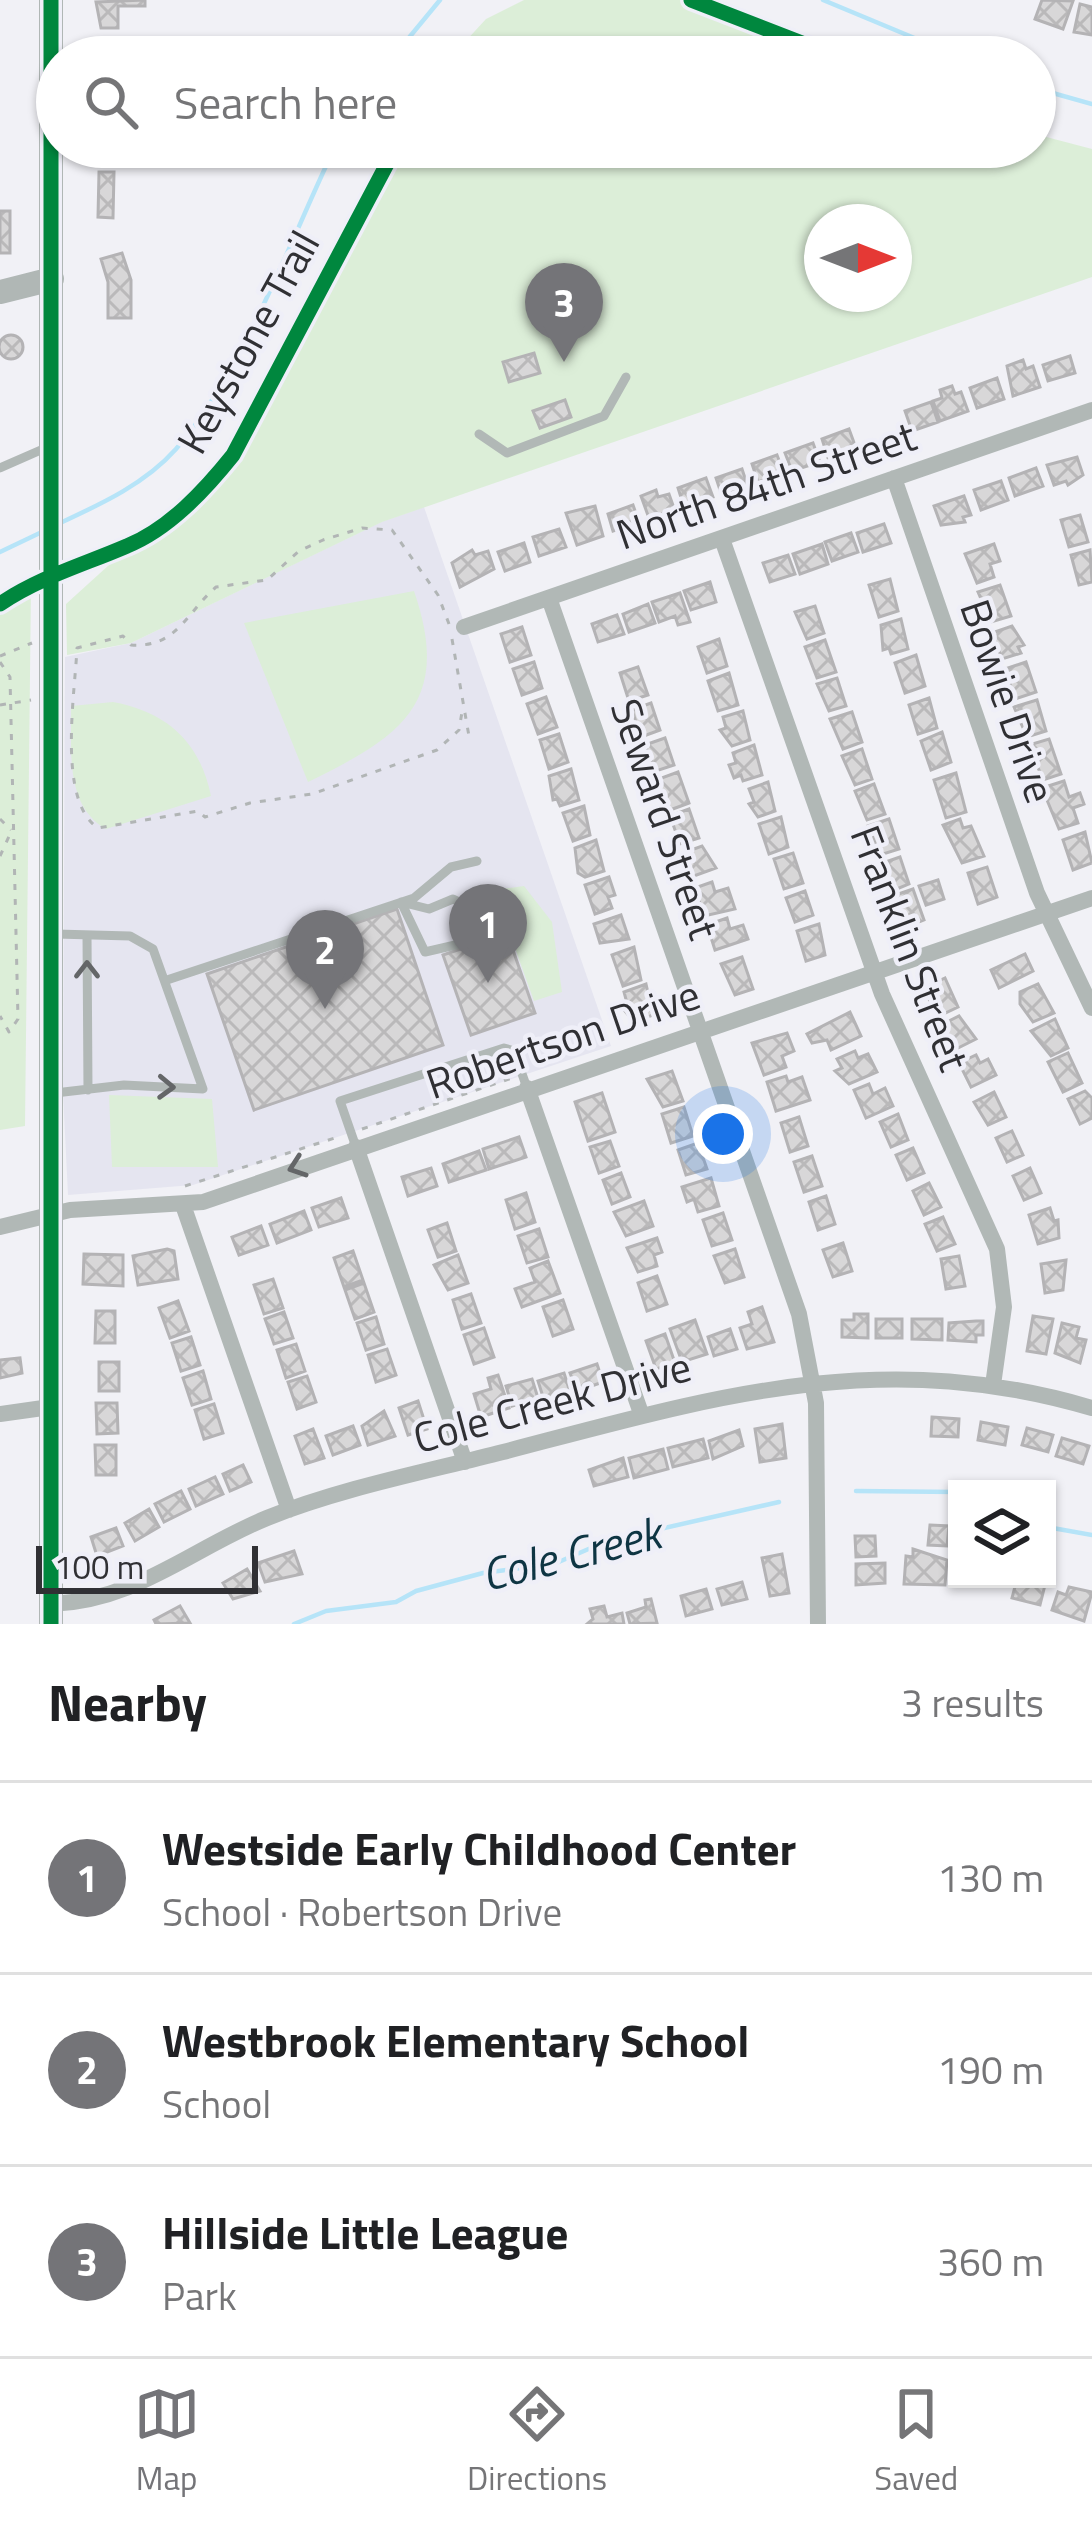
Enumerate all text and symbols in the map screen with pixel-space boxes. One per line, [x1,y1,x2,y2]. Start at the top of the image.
search box [36,36,1056,168]
text: Search here [174,68,397,136]
icon: search [78,69,144,135]
north arrow [804,204,912,312]
street label: Keystone Trail [159,218,335,465]
pin: 3 [525,263,603,362]
street label: North 84th Street [607,403,924,565]
street label: Bowie Drive [944,590,1074,811]
street label: Seward Street [595,690,737,948]
street label: Franklin Street [835,816,987,1080]
pin: 1 [449,884,527,983]
pin: 2 [286,910,364,1009]
one-way arrow [74,960,100,978]
street label: Robertson Drive [417,961,708,1115]
one-way arrow [157,1074,176,1100]
your location [693,1104,753,1164]
one-way arrow [288,1153,309,1177]
street label: Cole Creek Drive [406,1333,698,1469]
map controls [948,1480,1056,1588]
button: layers [948,1480,1056,1588]
water label: Cole Creek [474,1497,672,1608]
scale bar [36,1540,258,1593]
text: 100 m [54,1542,144,1592]
text: Nearby [48,1663,207,1741]
text: 3 results [901,1673,1044,1732]
text: Westside Early Childhood Center [162,1814,796,1882]
text: 1 [76,1848,98,1907]
text: 130 m [937,1848,1044,1907]
text: School · Robertson Drive [162,1882,562,1941]
text: Westbrook Elementary School [162,2006,749,2074]
text: 2 [76,2040,98,2099]
text: 190 m [937,2040,1044,2099]
text: School [162,2074,271,2133]
text: Hillside Little League [162,2198,568,2266]
text: 3 [76,2232,98,2291]
text: 360 m [937,2232,1044,2291]
text: Park [162,2266,237,2325]
tab: Map [134,2381,200,2503]
tab: Directions [467,2381,607,2503]
tab: Saved [874,2381,958,2503]

